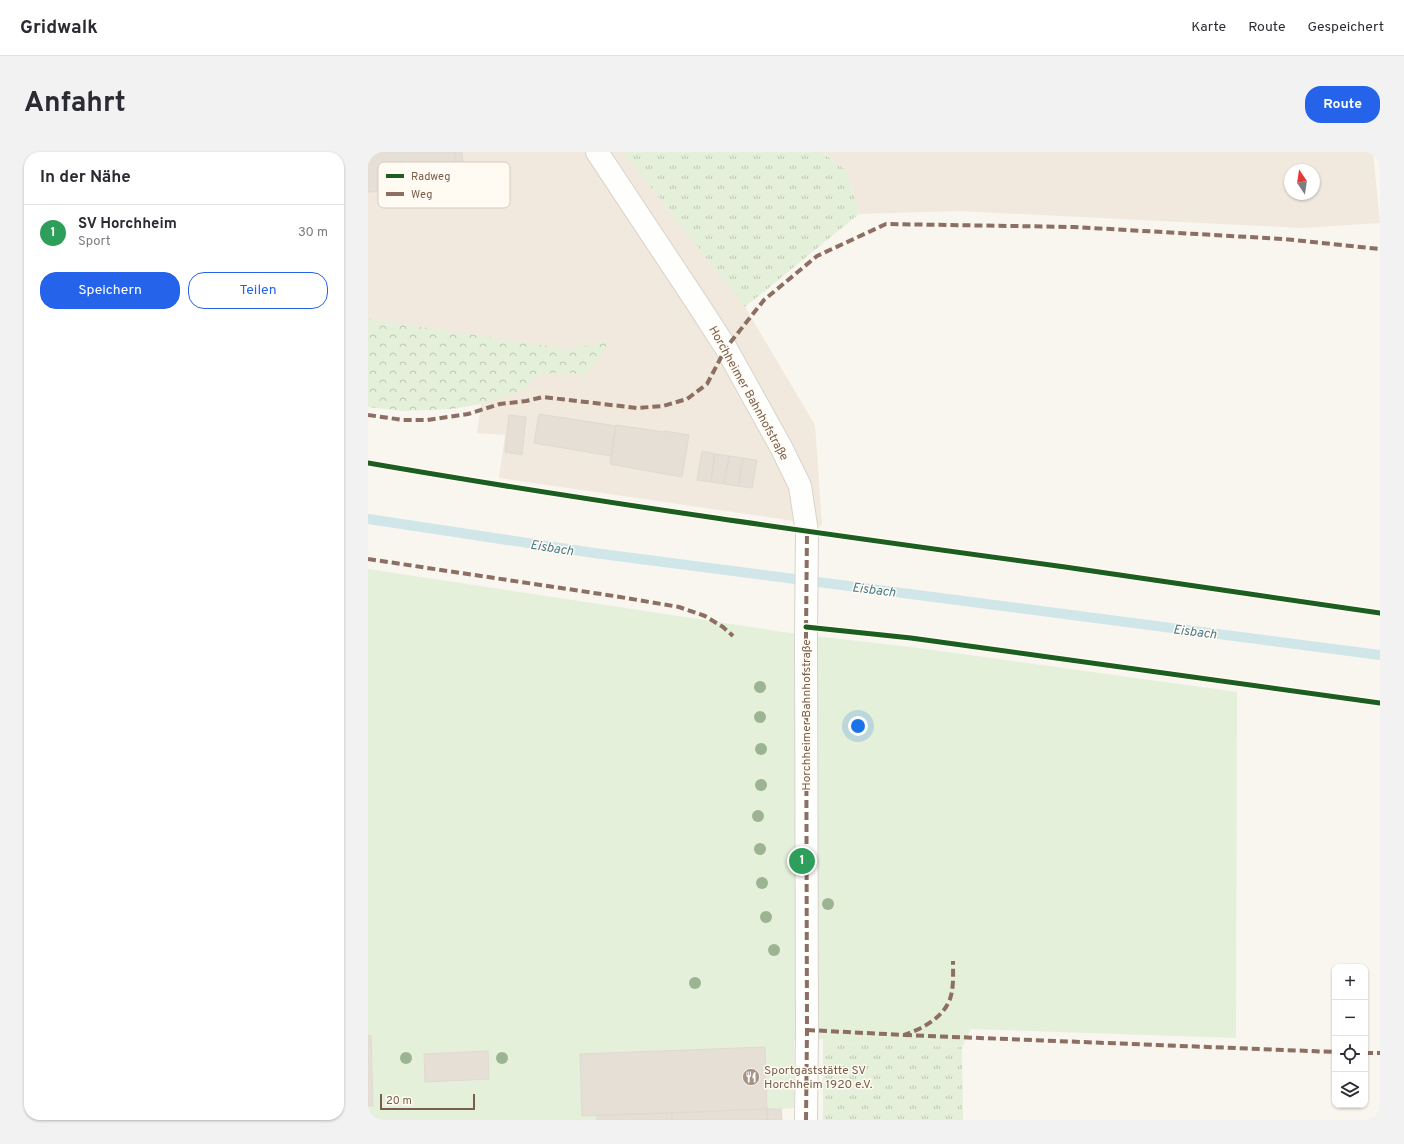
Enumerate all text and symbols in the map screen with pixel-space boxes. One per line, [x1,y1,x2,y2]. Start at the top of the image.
text: Gridwalk [20,16,98,40]
text: Karte [1191,19,1226,36]
text: Route [1248,19,1285,36]
text: Gespeichert [1307,19,1384,36]
text: Anfahrt [24,86,126,122]
button: Route [1305,86,1380,123]
legend [378,162,510,208]
north arrow [1284,164,1320,200]
text: In der Nähe [40,167,131,189]
text: Radweg [411,170,450,184]
text: Weg [411,188,432,202]
text: SV Horchheim [78,215,177,234]
text: 1 [50,225,56,241]
text: 30 m [298,225,328,241]
text: Sport [78,234,111,250]
button: Speichern [40,272,180,309]
button: Teilen [188,272,328,309]
street label: Horchheimer Bahnhofstraße [704,323,792,464]
water label: Eisbach [529,538,575,560]
water label: Eisbach [851,580,896,602]
water label: Eisbach [1172,622,1217,644]
street label: Horchheimer Bahnhofstraße [799,639,815,791]
your location [848,716,868,736]
pin: 1 [789,846,815,876]
map controls [1332,964,1368,1108]
button: + [1332,964,1368,1000]
button: − [1332,1000,1368,1036]
button: locate [1332,1036,1368,1072]
place label: Sportgaststätte SV Horchheim 1920 e.V. [764,1063,873,1093]
restaurant icon: Sportgaststätte SV Horchheim 1920 e.V. [741,1067,761,1087]
button: layers [1332,1072,1368,1108]
scale bar [380,1092,475,1111]
text: 20 m [386,1094,412,1108]

